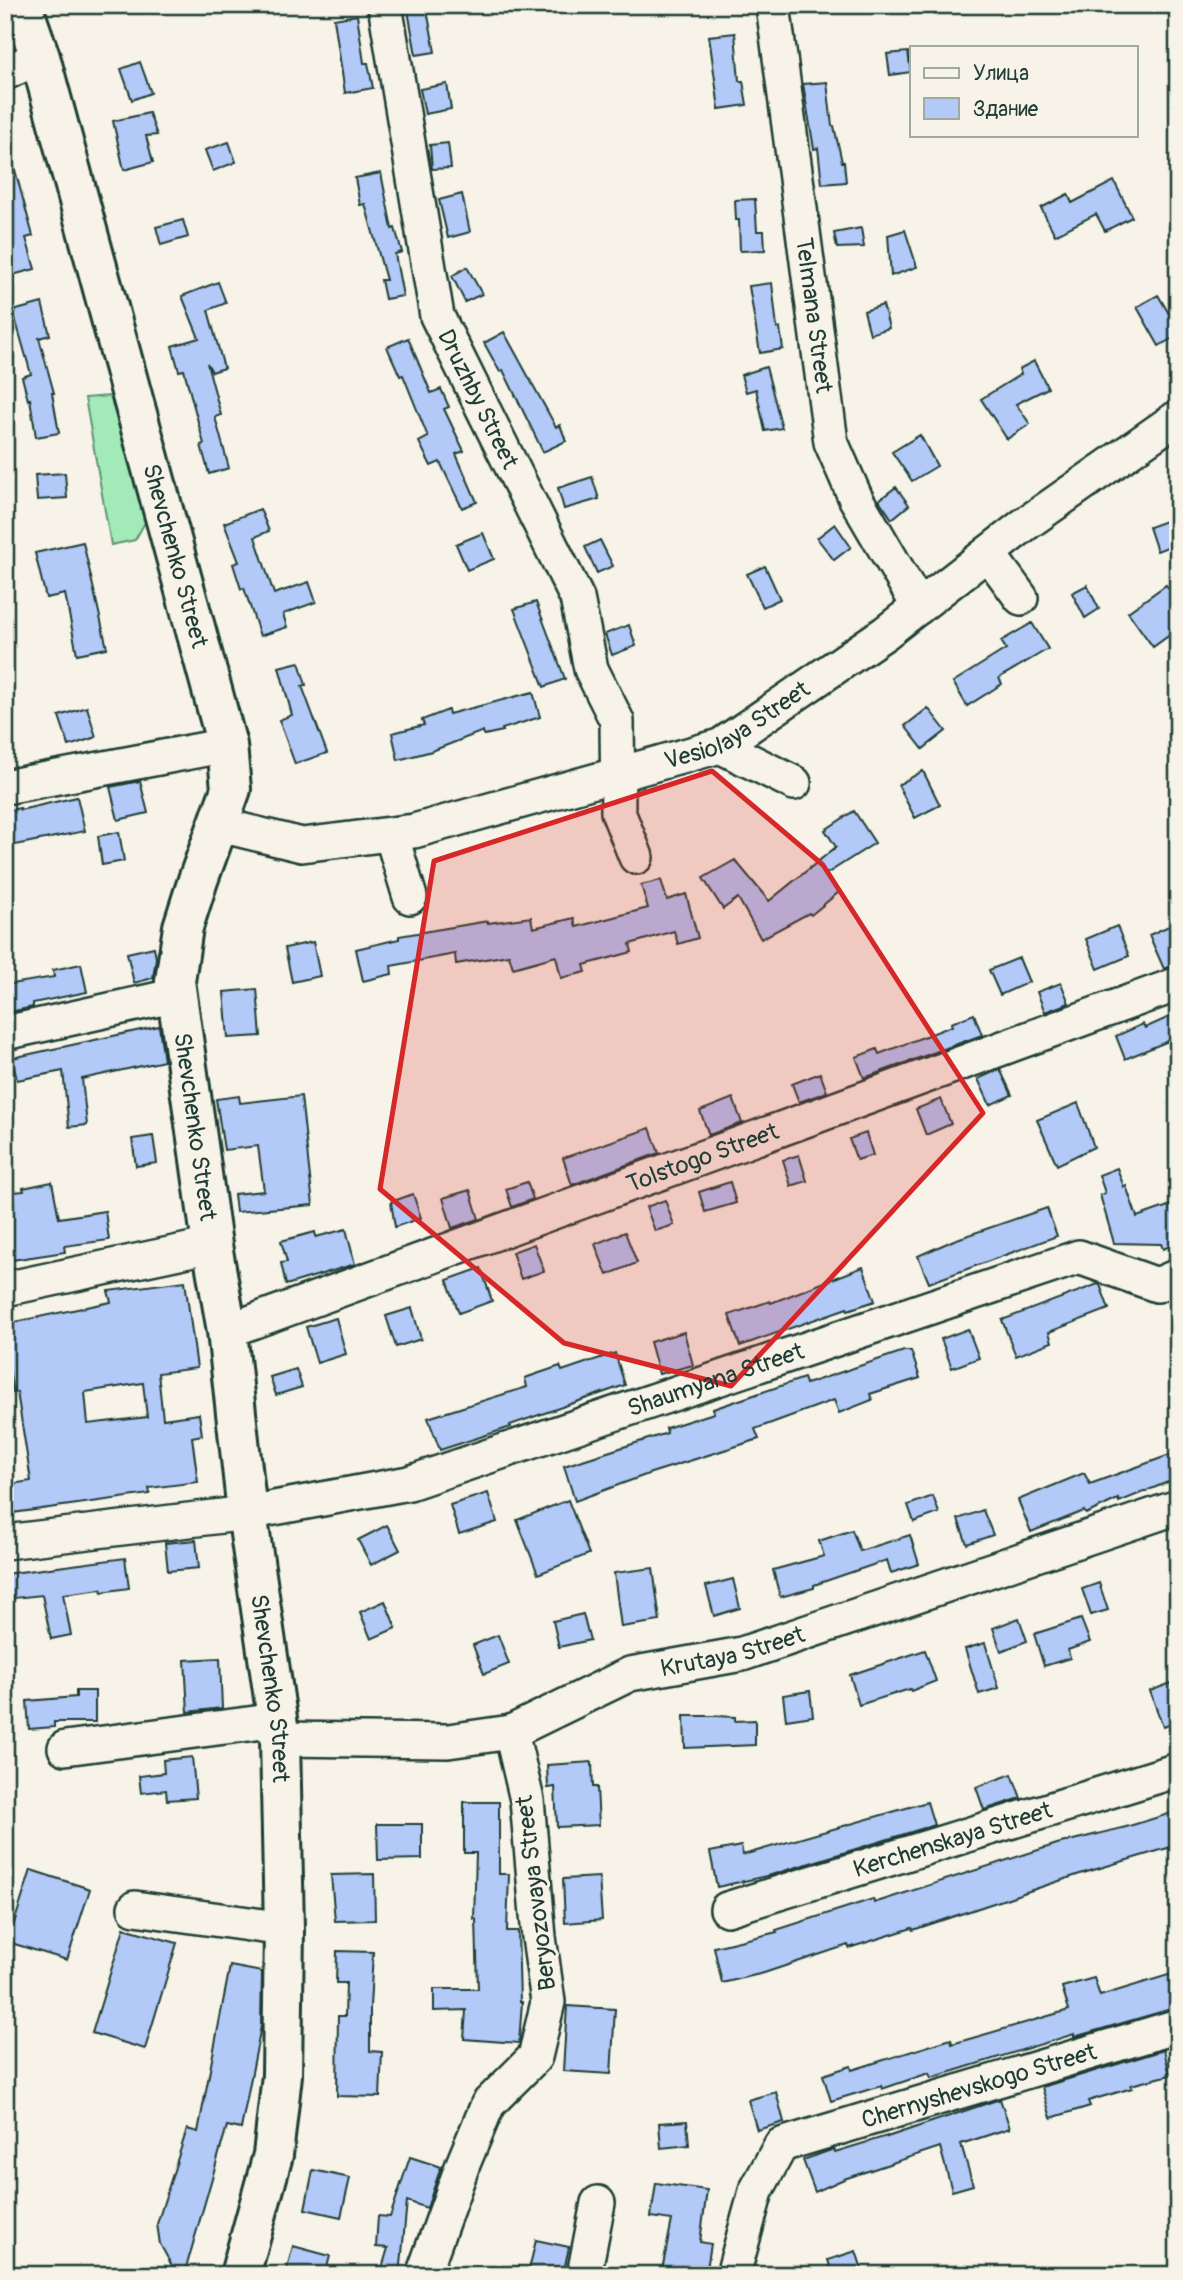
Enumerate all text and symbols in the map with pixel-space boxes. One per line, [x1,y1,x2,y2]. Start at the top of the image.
legend [910,46,1138,136]
text: Улица [973,60,1029,87]
text: Здание [973,96,1039,123]
street label: Telmana Street [790,236,839,395]
street label: Druzhby Street [431,325,525,474]
street label: Shevchenko Street [137,461,215,651]
street label: Vesiolaya Street [661,674,816,775]
street label: Shevchenko Street [168,1031,223,1223]
street label: Tolstogo Street [622,1116,783,1199]
street label: Shaumyana Street [624,1336,808,1423]
street label: Shevchenko Street [245,1592,295,1783]
street label: Krutaya Street [658,1619,809,1683]
street label: Beryozovaya Street [510,1794,562,1992]
street label: Kerchenskaya Street [850,1795,1056,1884]
street label: Chernyshevskogo Street [858,2037,1100,2135]

